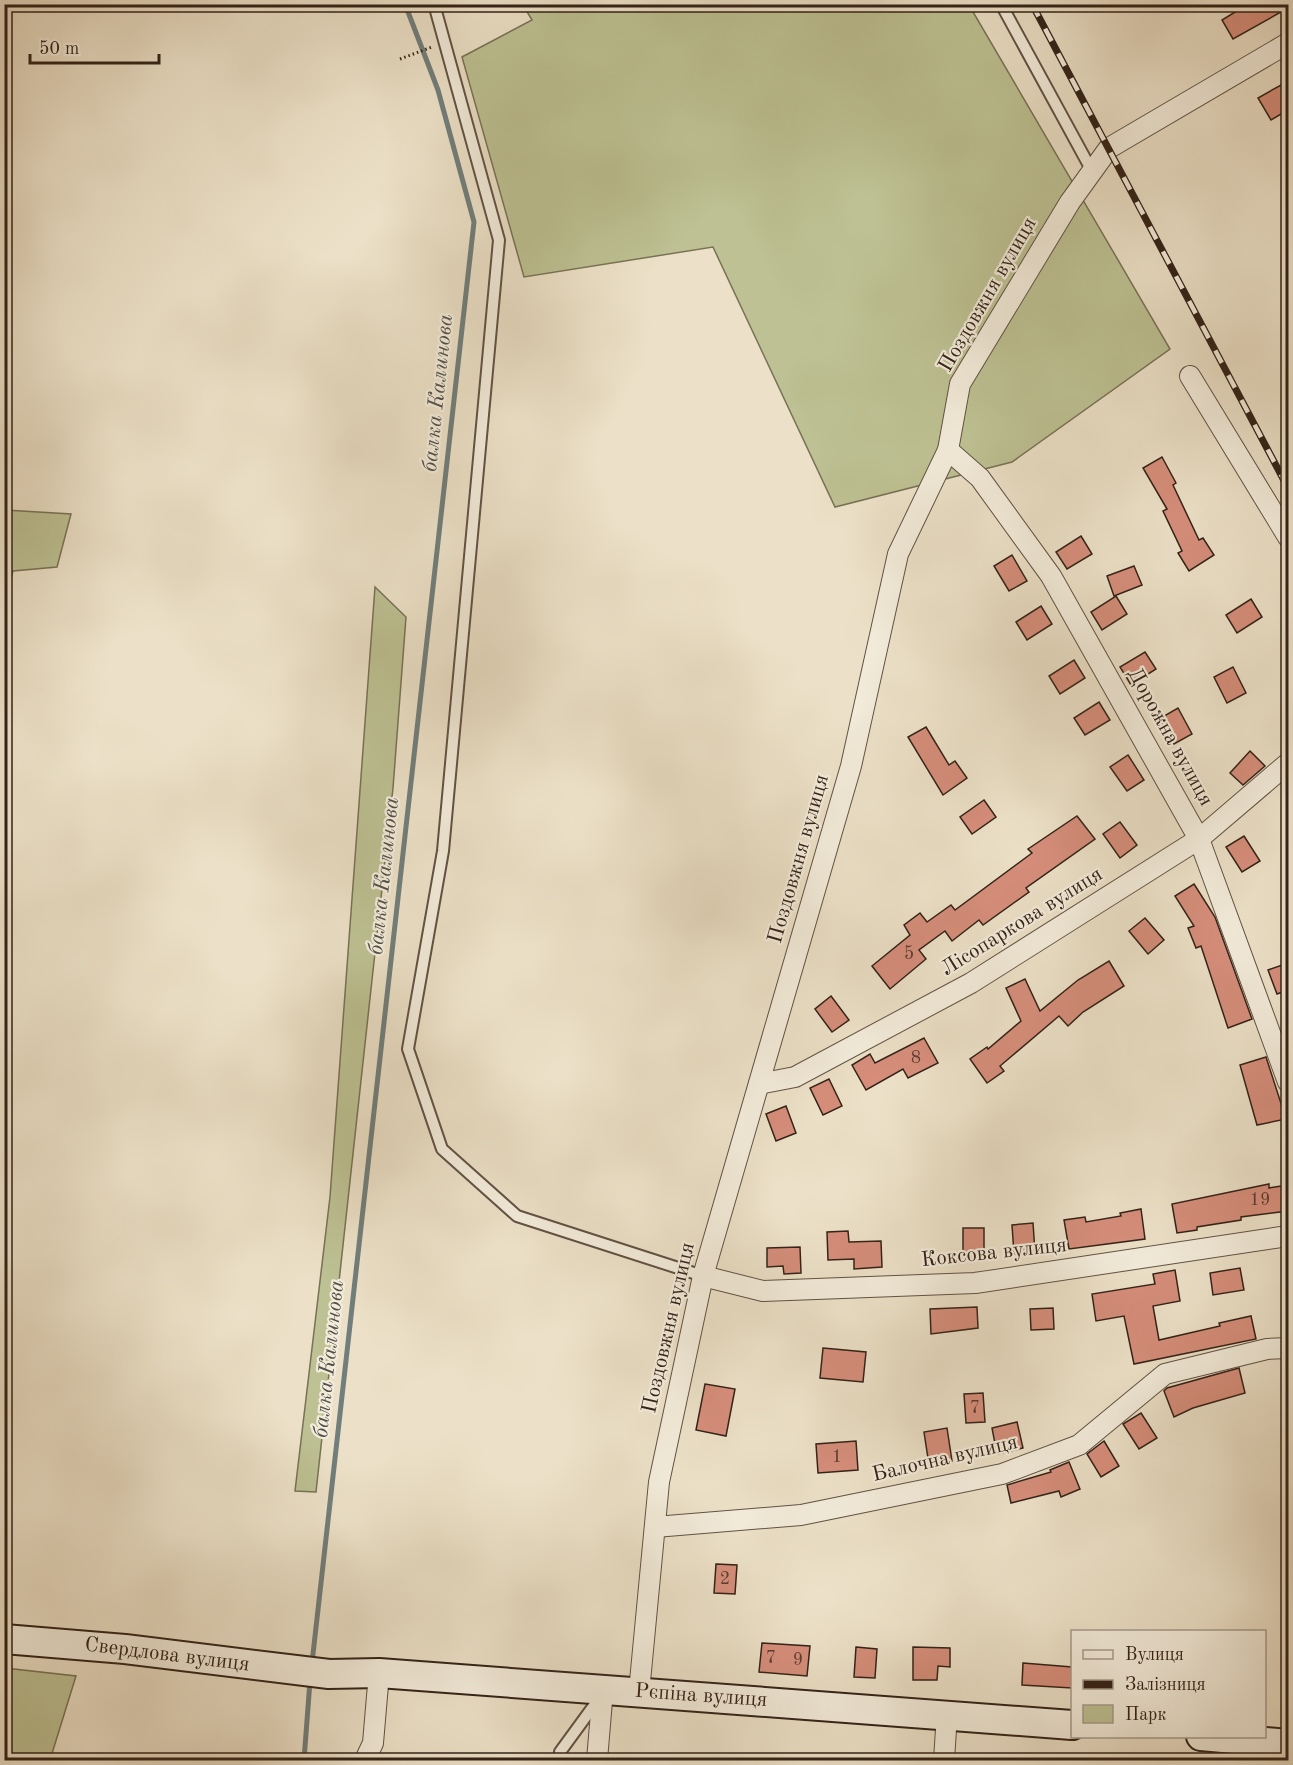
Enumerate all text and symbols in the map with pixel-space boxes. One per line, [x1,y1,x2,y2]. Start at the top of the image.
scale bar [30,27,159,65]
text: 50 m [39,40,79,58]
street label: Поздовжня вулиця [935,214,1041,376]
water label: балка Калинова [419,313,457,473]
street label: Дорожна вулиця [1123,664,1217,810]
street label: Поздовжня вулиця [765,772,833,946]
water label: балка Калинова [365,796,403,956]
street label: Лісопаркова вулиця [938,864,1106,980]
house number: 5 [904,945,914,963]
house number: 8 [911,1049,921,1067]
house number: 19 [1250,1191,1270,1209]
street label: Коксова вулиця [920,1235,1068,1271]
street label: Поздовжня вулиця [639,1241,699,1415]
water label: балка Калинова [310,1279,348,1439]
house number: 7 [970,1399,980,1417]
street label: Балочна вулиця [870,1432,1020,1486]
house number: 1 [832,1448,842,1466]
house number: 2 [720,1570,730,1588]
legend [1071,1630,1266,1738]
street label: Свердлова вулиця [83,1634,251,1676]
text: Вулиця [1125,1646,1184,1664]
house number: 7 [766,1649,776,1667]
house number: 9 [793,1651,803,1669]
text: Залізниця [1125,1676,1206,1694]
street label: Рєпіна вулиця [634,1681,768,1711]
text: Парк [1125,1706,1166,1724]

